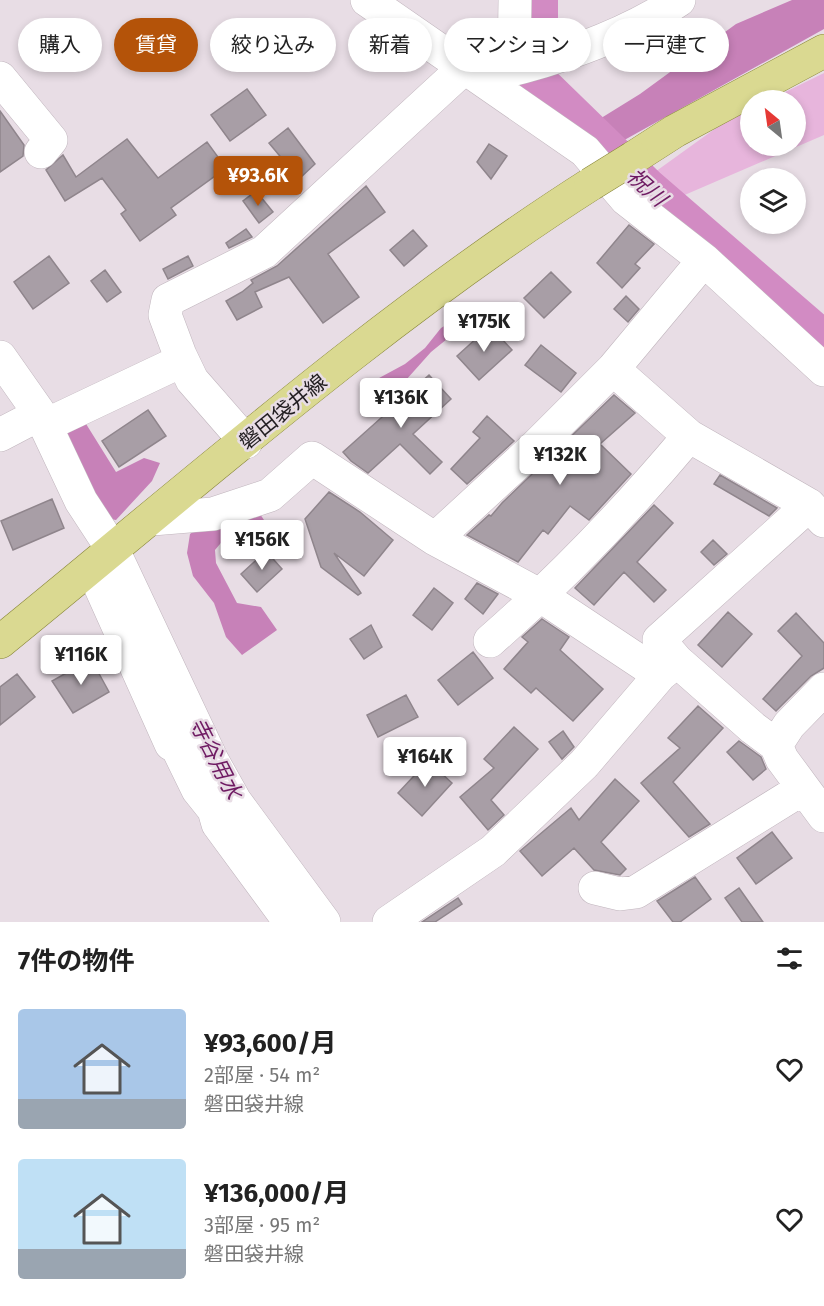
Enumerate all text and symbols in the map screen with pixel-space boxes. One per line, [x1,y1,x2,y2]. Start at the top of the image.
chip: 購入 [18,18,102,72]
chip: 賃貸 [114,18,198,72]
chip: 絞り込み [210,18,336,72]
chip: 新着 [348,18,432,72]
chip: マンション [444,18,591,72]
chip: 一戸建て [603,18,729,72]
north arrow [740,90,806,156]
map controls [740,90,806,234]
pin: ¥93.6K [209,156,307,207]
text: ¥93.6K [228,163,288,187]
water label: 祝川 [621,163,674,213]
button: layers [740,168,806,234]
pin: ¥175K [442,302,526,353]
text: ¥175K [458,309,510,333]
street label: 磐田袋井線 [234,369,332,455]
pin: ¥136K [359,378,443,429]
text: ¥136K [374,385,428,409]
pin: ¥132K [518,435,602,486]
text: ¥132K [533,442,587,466]
pin: ¥156K [220,520,304,571]
text: ¥156K [235,527,289,551]
pin: ¥116K [39,635,123,686]
text: ¥116K [55,642,107,666]
water label: 寺谷用水 [184,713,248,805]
pin: ¥164K [383,737,467,788]
text: ¥164K [397,744,453,768]
icon: filters [773,942,806,975]
text: 7件の物件 [18,946,134,977]
text: ¥93,600/月 [204,1028,337,1059]
icon: home [66,1033,138,1105]
icon: heart [773,1053,806,1086]
text: 2部屋 · 54 m² [204,1063,320,1087]
text: 磐田袋井線 [204,1092,304,1116]
text: ¥136,000/月 [204,1178,349,1209]
icon: home [66,1183,138,1255]
icon: heart [773,1203,806,1236]
text: 3部屋 · 95 m² [204,1213,320,1237]
text: 磐田袋井線 [204,1242,304,1266]

